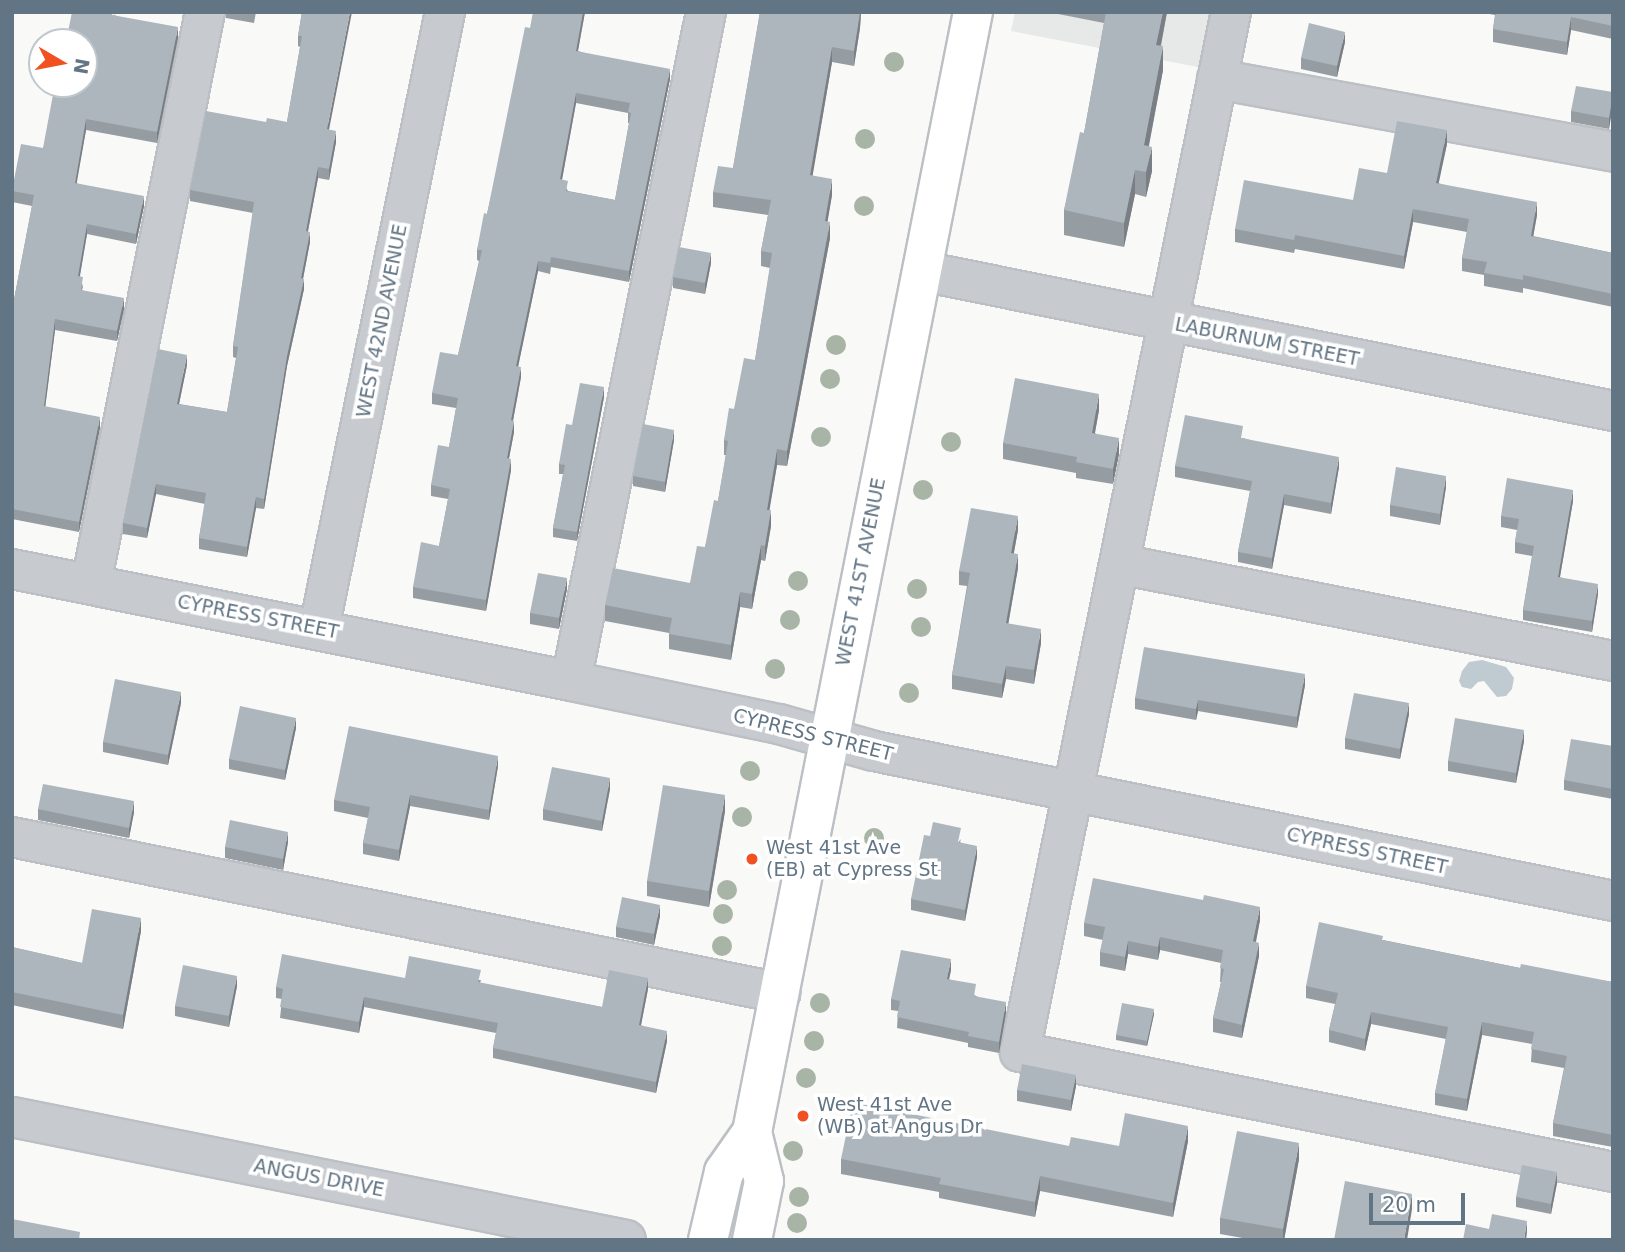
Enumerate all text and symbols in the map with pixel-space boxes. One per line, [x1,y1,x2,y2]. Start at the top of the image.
north arrow [28,28,98,98]
text: N [69,57,94,76]
street label: WEST 42ND AVENUE [352,222,412,420]
street label: LABURNUM STREET [1173,313,1361,371]
street label: WEST 41ST AVENUE [832,476,890,668]
street label: CYPRESS STREET [175,590,341,644]
street label: CYPRESS STREET [731,704,895,766]
street label: CYPRESS STREET [1284,823,1450,879]
place label: West 41st Ave (EB) at Cypress St [766,837,938,881]
marker: West 41st Ave (EB) at Cypress St [744,851,760,867]
place label: West 41st Ave (WB) at Angus Dr [817,1094,982,1138]
marker: West 41st Ave (WB) at Angus Dr [795,1108,811,1124]
street label: ANGUS DRIVE [252,1154,386,1202]
scale bar [1373,1178,1469,1222]
text: 20 m [1382,1193,1436,1217]

